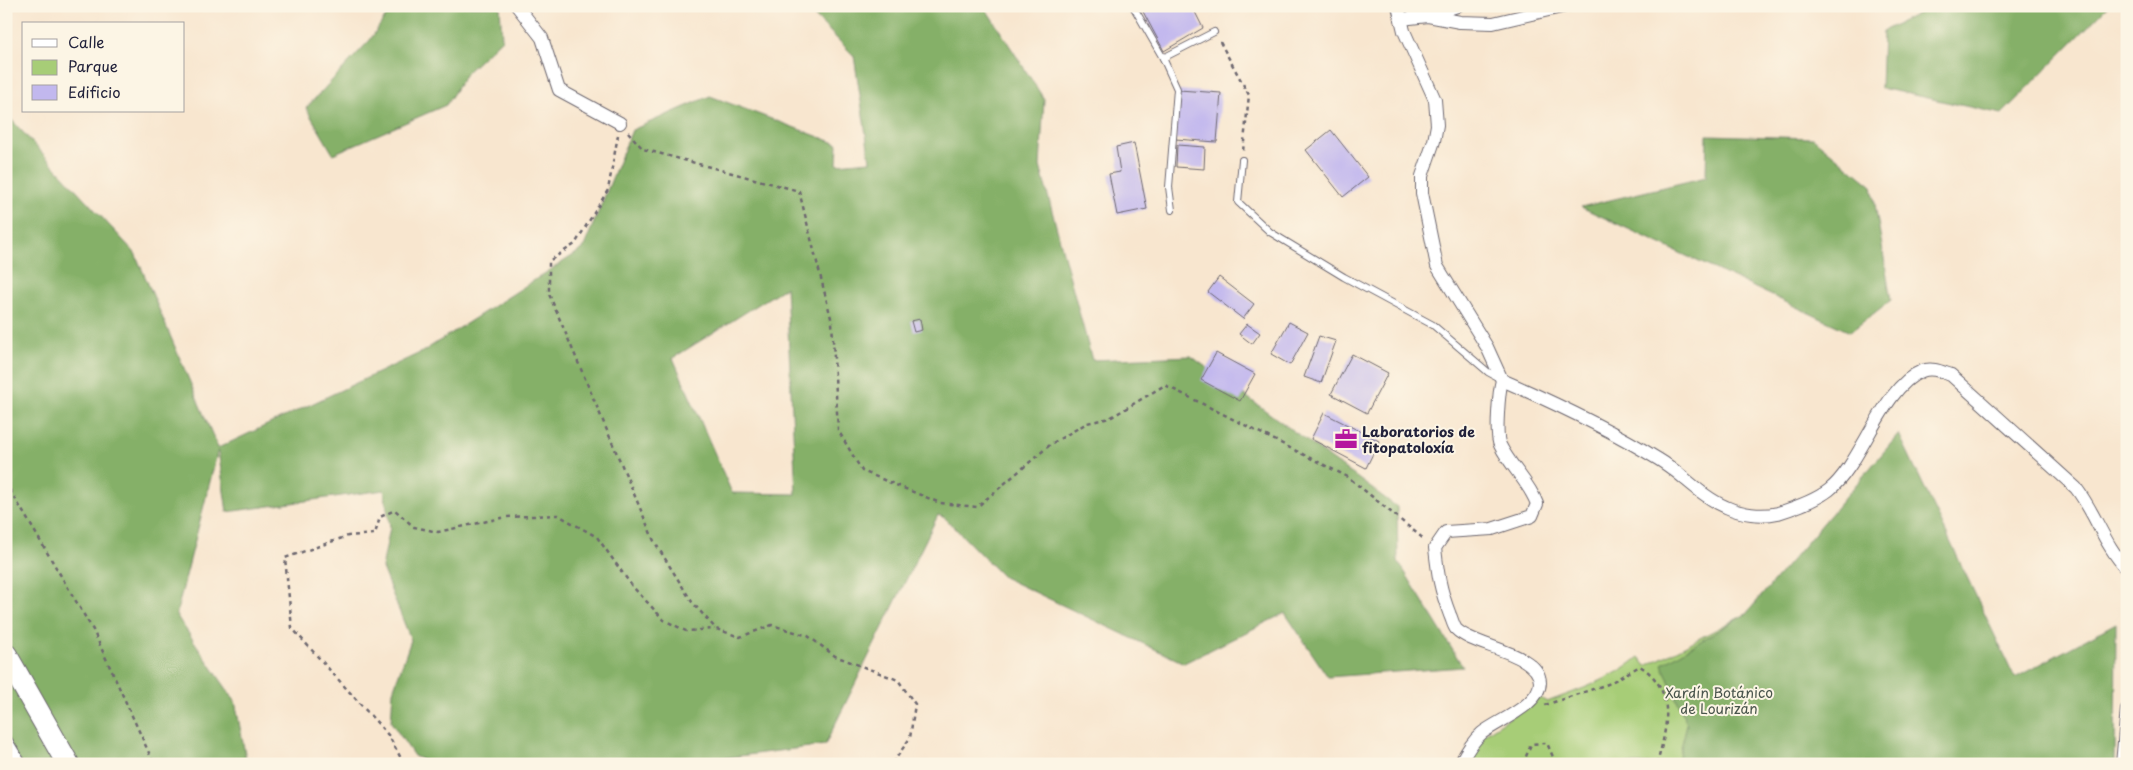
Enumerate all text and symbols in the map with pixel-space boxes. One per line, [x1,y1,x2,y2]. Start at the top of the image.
legend [22,22,185,112]
text: Calle [68,30,105,53]
text: Parque [68,54,118,77]
text: Edificio [68,80,121,103]
place label: Laboratorios de fitopatoloxía [1362,421,1475,458]
office icon: Laboratorios de fitopatoloxía [1333,426,1359,452]
park label: Xardín Botánico de Lourizán [1665,682,1773,719]

